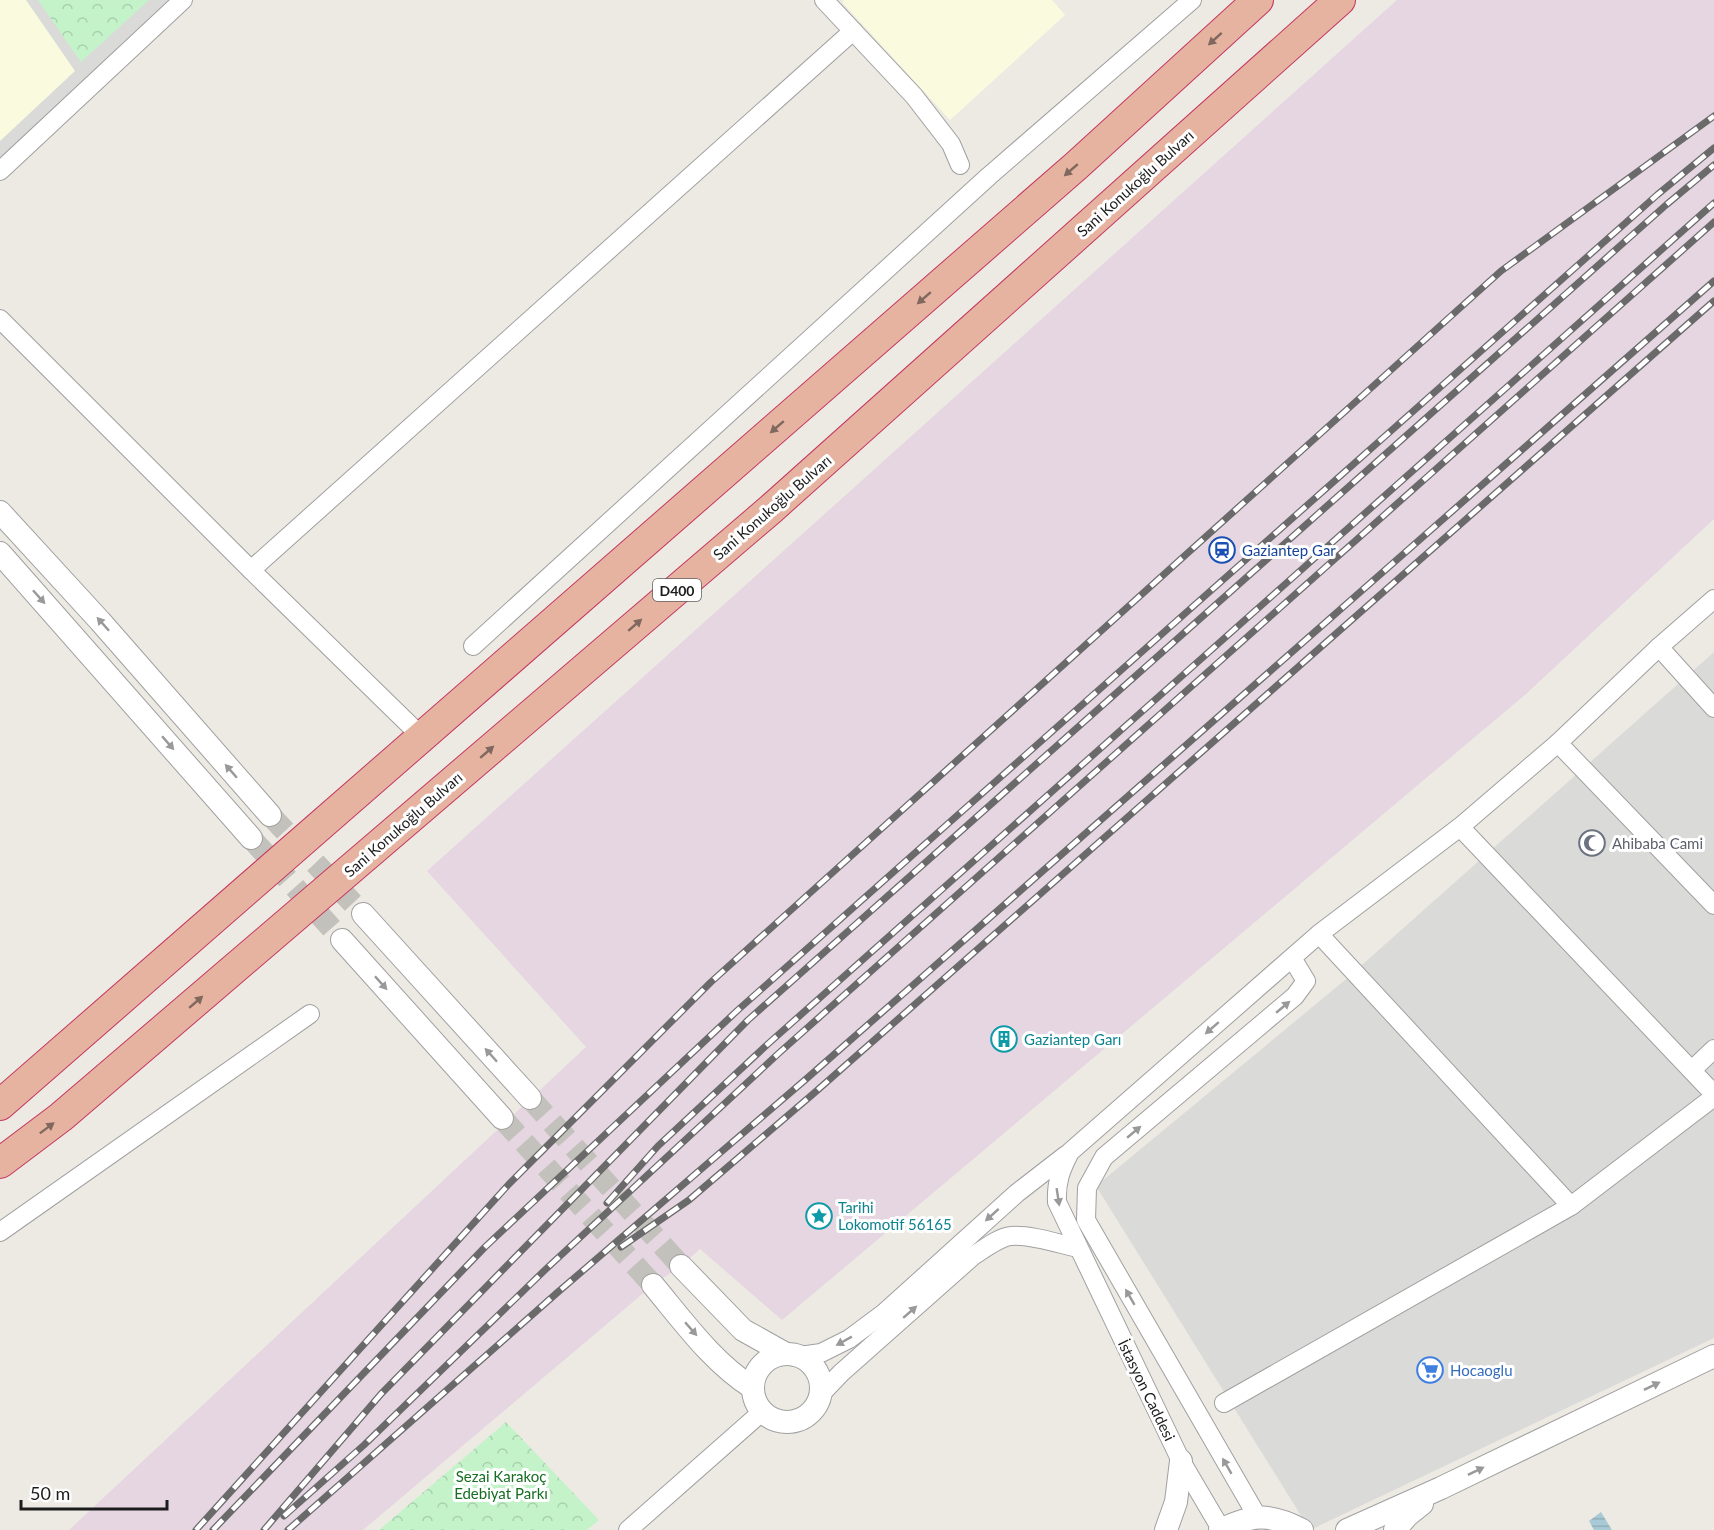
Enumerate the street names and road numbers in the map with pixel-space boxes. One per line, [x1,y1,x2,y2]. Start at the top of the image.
street label: Sani Konukoğlu Bulvarı [1073,126,1197,240]
street label: Sani Konukoğlu Bulvarı [709,451,835,563]
road number: D400 [653,579,701,601]
street label: Sani Konukoğlu Bulvarı [340,768,466,880]
street label: İstasyon Caddesi [1115,1337,1179,1443]

